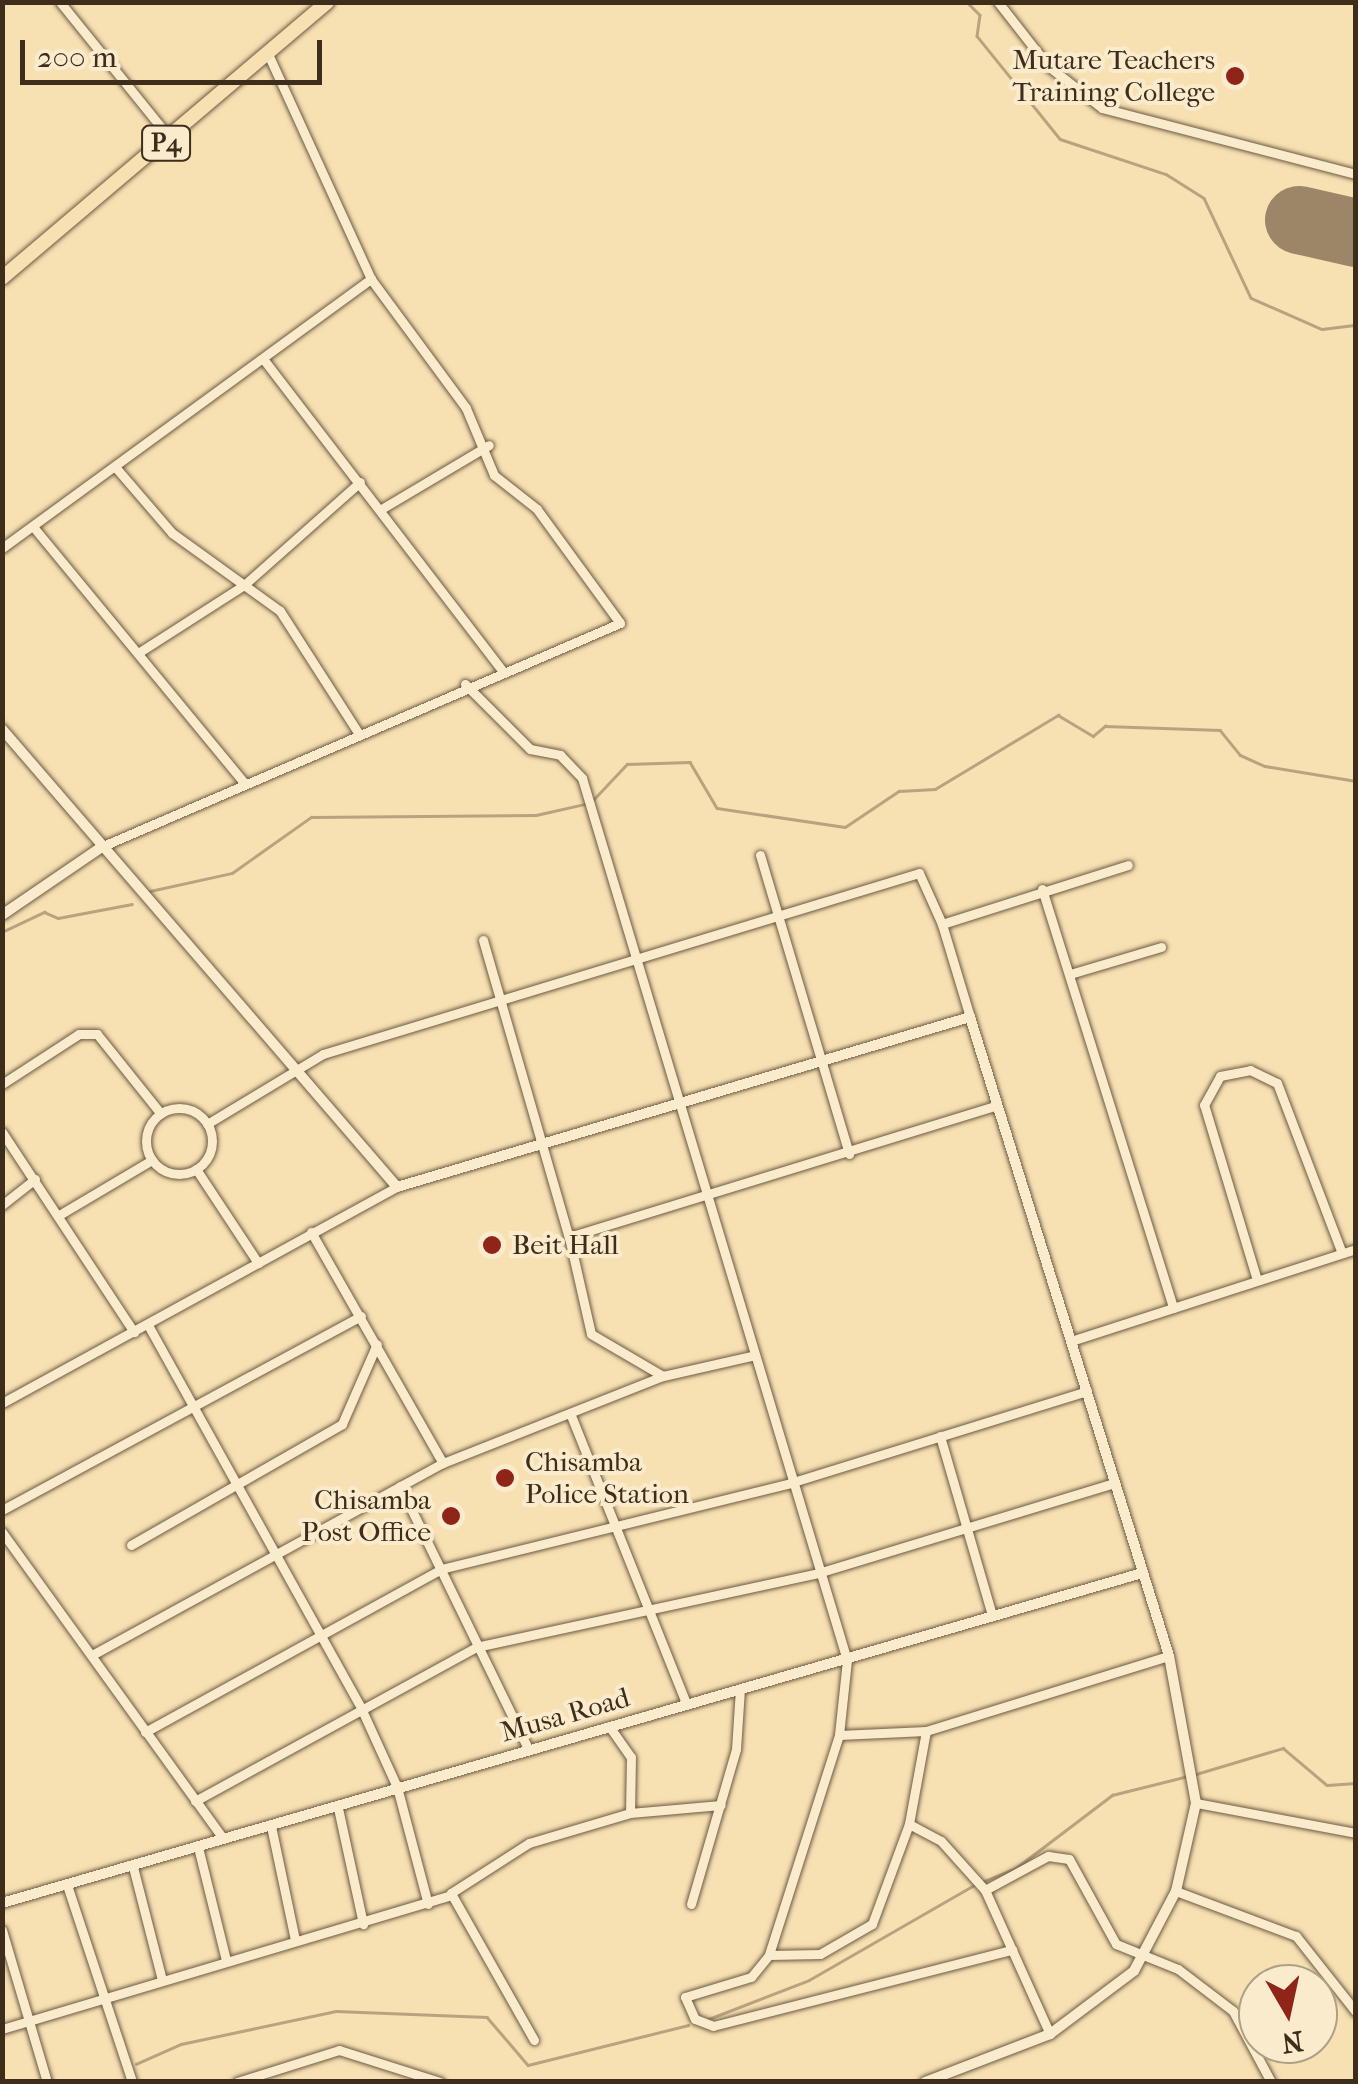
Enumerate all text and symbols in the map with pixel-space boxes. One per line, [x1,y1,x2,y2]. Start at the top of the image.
scale bar [25,20,328,82]
text: 200 m [37,40,117,75]
place label: Mutare Teachers Training College [1012,43,1215,109]
marker: Mutare Teachers Training College [1224,65,1246,87]
road number: P4 [141,123,191,163]
place label: Beit Hall [512,1228,619,1262]
marker: Beit Hall [481,1234,503,1256]
place label: Chisamba Police Station [525,1445,689,1511]
marker: Chisamba Police Station [494,1467,516,1489]
place label: Chisamba Post Office [301,1483,431,1549]
marker: Chisamba Post Office [440,1505,462,1527]
street label: Musa Road [497,1681,633,1749]
north arrow [1238,1964,1338,2064]
text: N [1279,2024,1306,2060]

